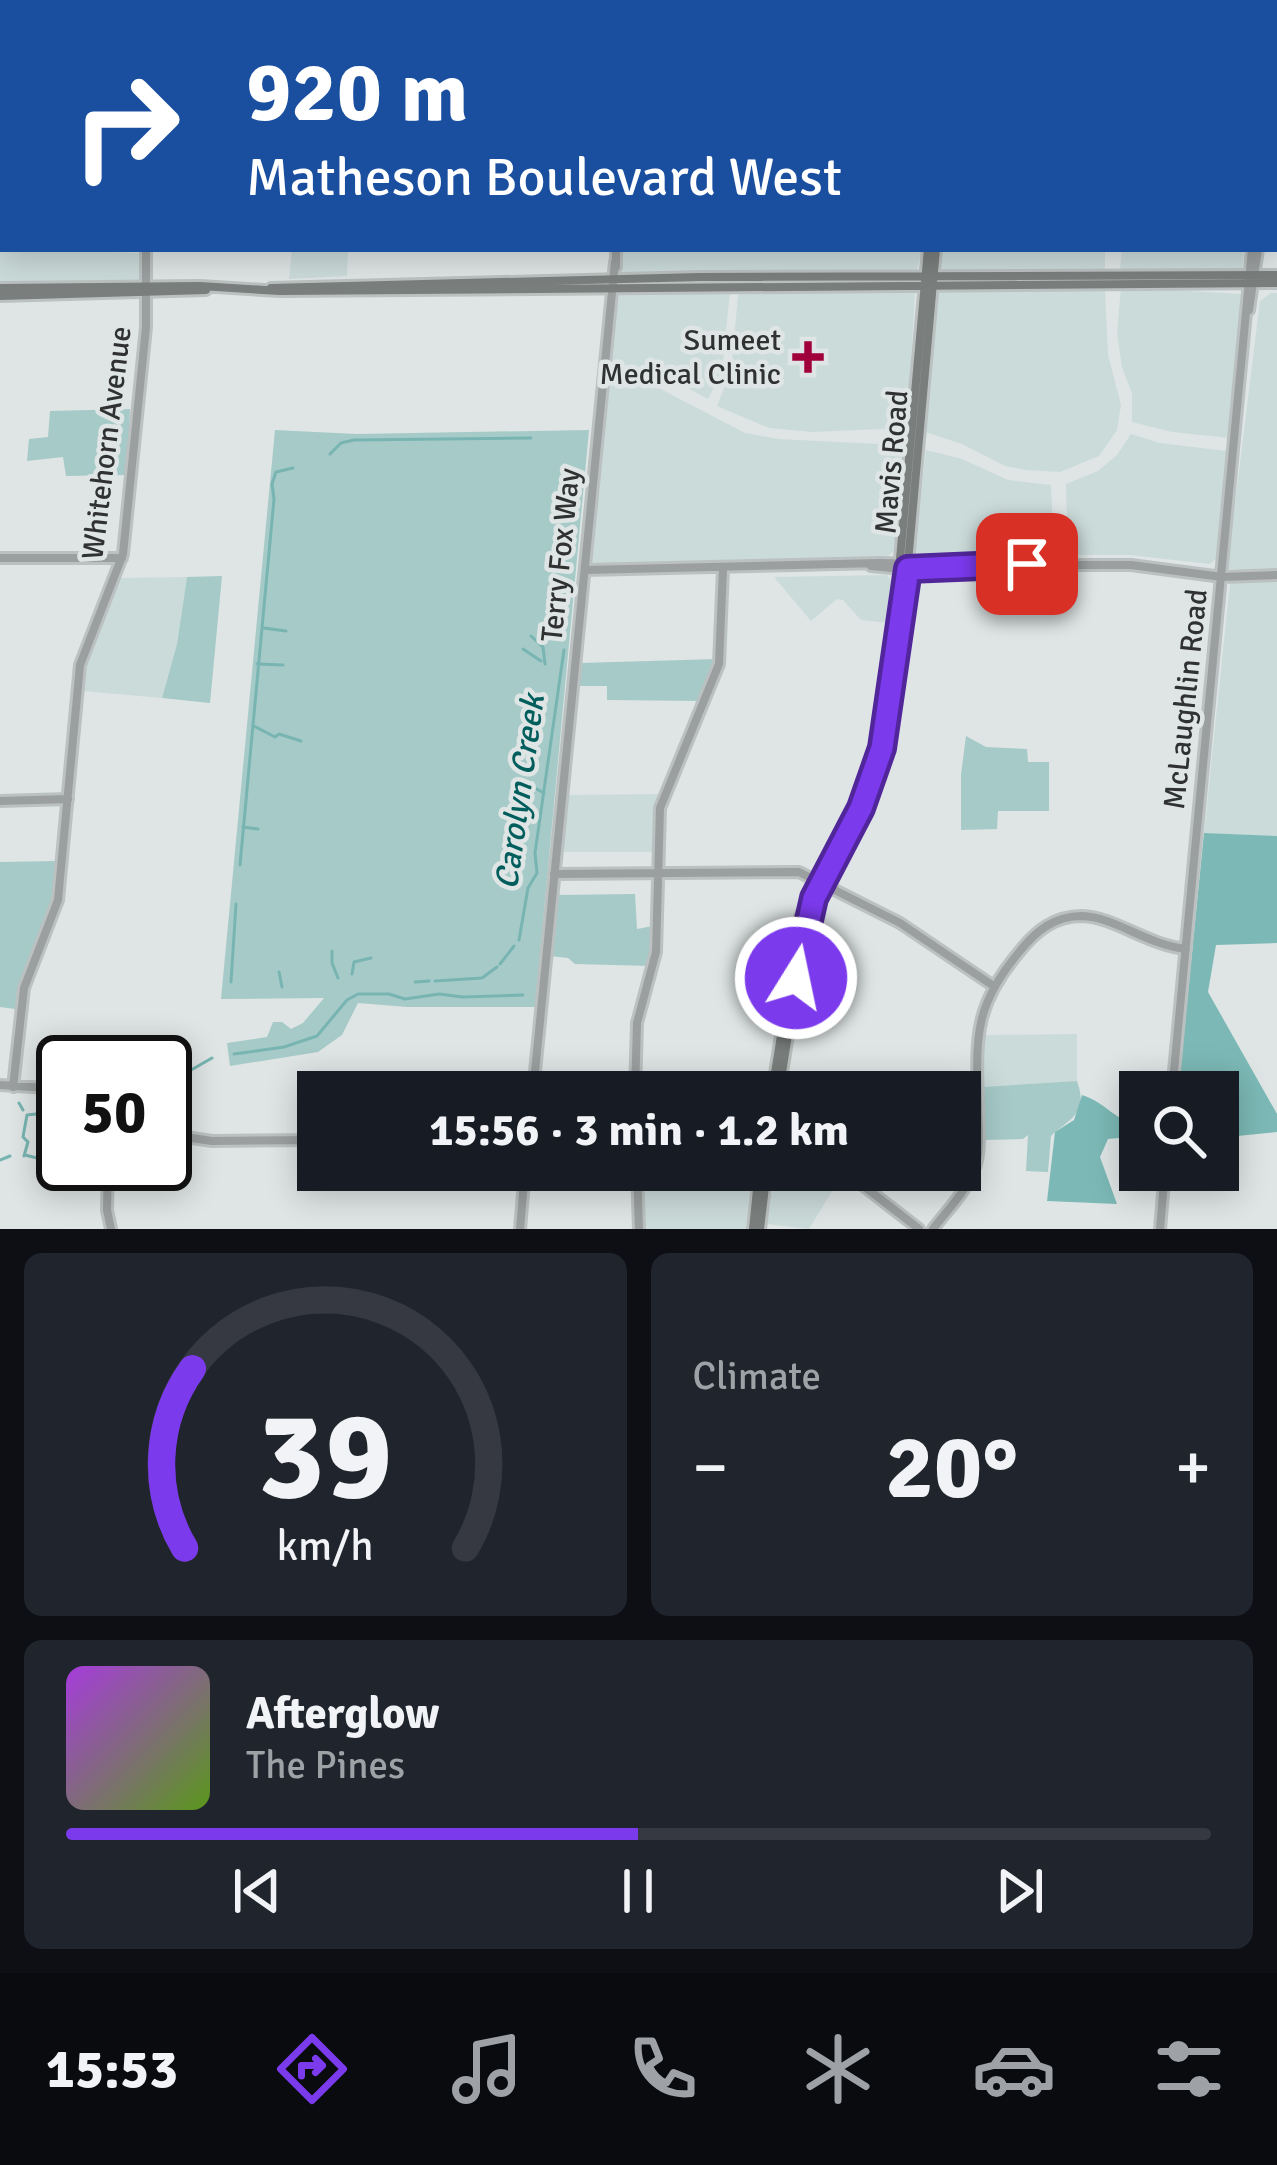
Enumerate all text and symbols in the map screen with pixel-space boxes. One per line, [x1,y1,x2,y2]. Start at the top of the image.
text: 920 m [246,41,468,145]
icon: right [48,48,204,204]
text: Matheson Boulevard West [246,144,842,211]
place label: Sumeet Medical Clinic [600,322,781,393]
street label: Whitehorn Avenue [74,324,140,562]
marker: Sumeet Medical Clinic [792,341,824,373]
street label: Mavis Road [867,389,917,535]
street label: Terry Fox Way [533,466,589,644]
pin [976,513,1078,615]
icon: arrive [994,531,1060,597]
street label: McLaughlin Road [1156,587,1216,811]
water label: Carolyn Creek [486,690,554,892]
position arrow [733,915,859,1041]
speed limit sign: 50 [36,1035,192,1191]
map controls [1119,1071,1239,1191]
button: search [1119,1071,1239,1191]
text: 15:56 · 3 min · 1.2 km [429,1103,849,1158]
text: Climate [693,1352,821,1400]
text: 39 [258,1380,393,1533]
text: 20° [885,1412,1018,1523]
text: − [693,1427,728,1508]
text: + [1175,1427,1211,1508]
text: km/h [277,1519,374,1572]
text: Afterglow [246,1686,439,1741]
text: The Pines [246,1741,405,1789]
icon: previous [224,1858,290,1924]
icon: pause [605,1858,671,1924]
icon: next [987,1858,1053,1924]
icon: directions [270,2027,354,2111]
icon: music [445,2027,529,2111]
icon: phone [621,2027,705,2111]
icon: climate [796,2027,880,2111]
icon: car [972,2027,1056,2111]
icon: filters [1147,2027,1231,2111]
text: 15:53 [46,2036,178,2103]

